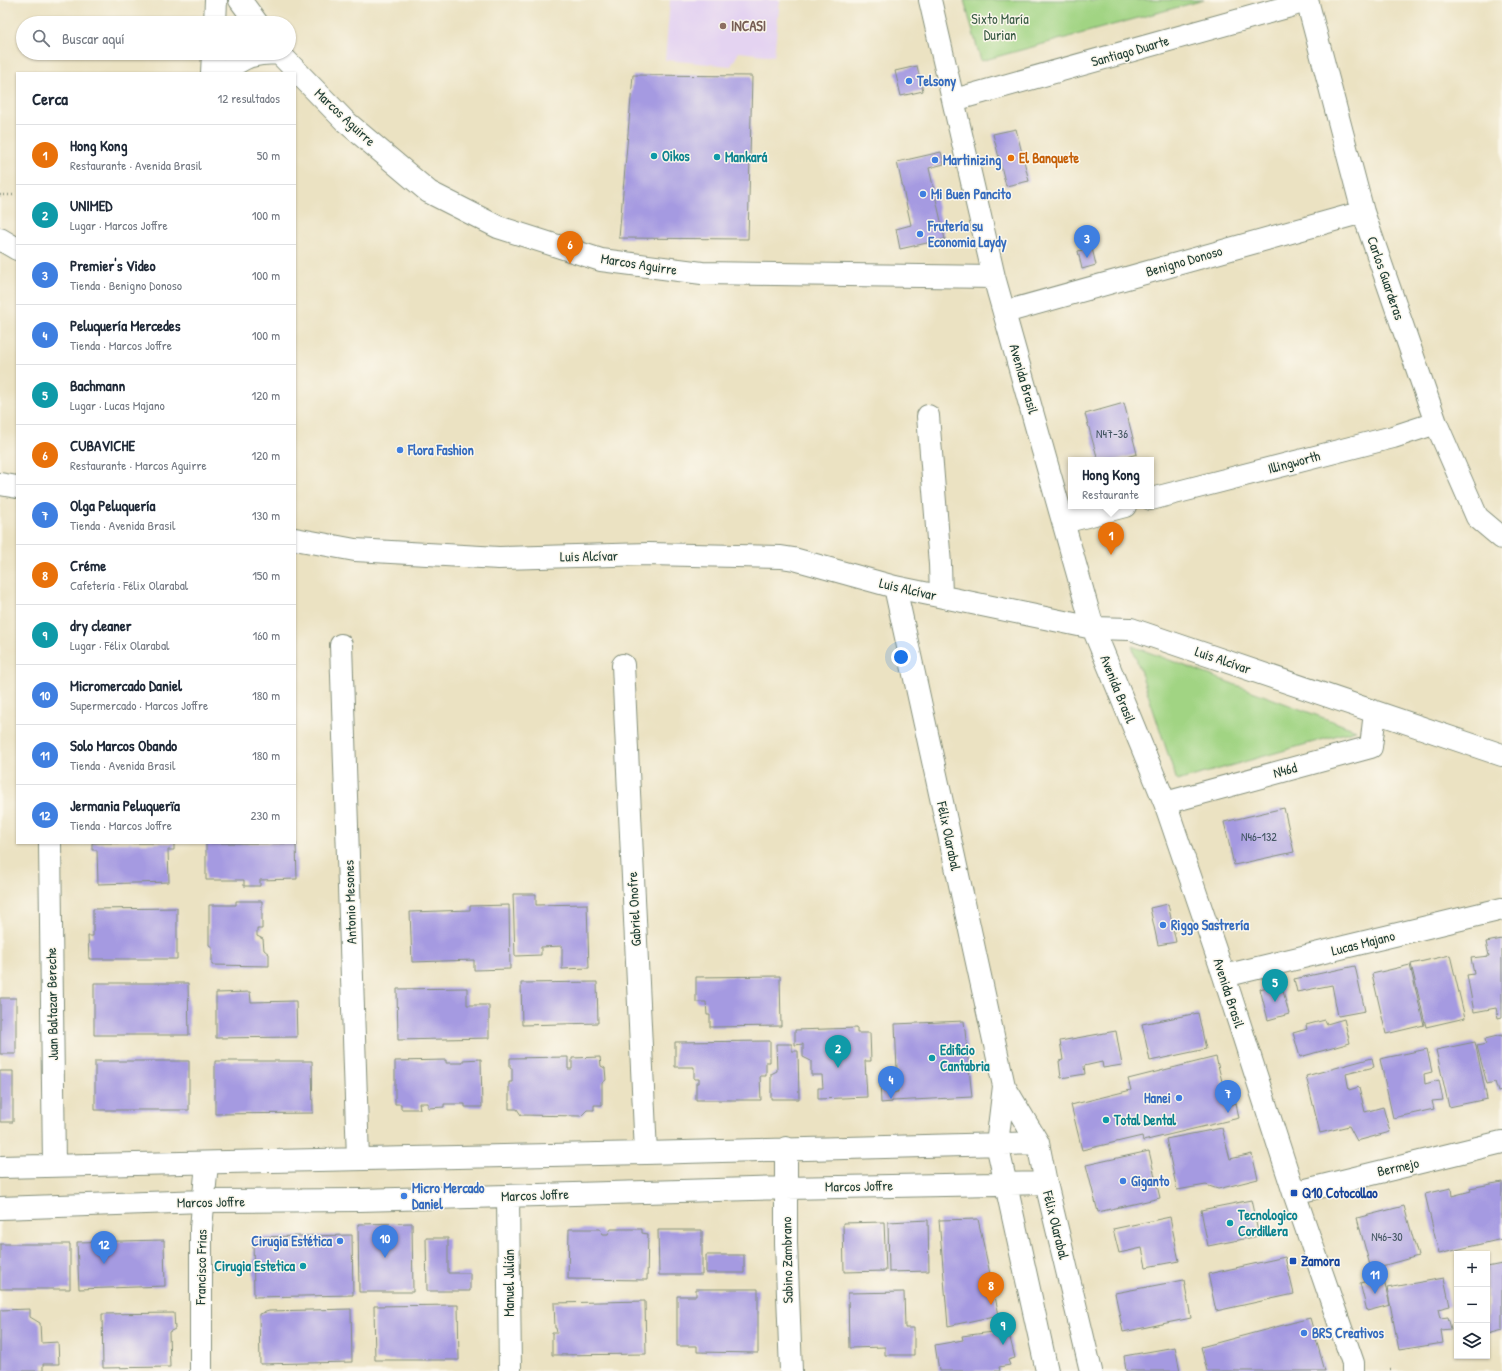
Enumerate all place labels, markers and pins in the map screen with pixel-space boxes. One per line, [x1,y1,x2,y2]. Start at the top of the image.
place label: INCASI [731,16,766,35]
marker: INCASI [718,21,728,31]
place label: Telsony [916,71,956,92]
marker: Telsony [904,76,914,86]
place label: Oikos [662,146,690,165]
place label: Mankará [725,147,768,166]
place label: El Banquete [1019,148,1080,169]
place label: Martinizing [943,150,1001,171]
marker: Oikos [649,151,659,161]
marker: Mankará [712,152,722,162]
marker: El Banquete [1006,153,1016,163]
marker: Martinizing [930,155,940,165]
place label: Mi Buen Pancito [931,184,1011,203]
marker: Mi Buen Pancito [918,189,928,199]
place label: Frutería su Economia Laydy [927,216,1007,253]
pin: 3 [1074,225,1100,258]
marker: Frutería su Economia Laydy [915,229,925,239]
pin: 6 [557,231,583,264]
place label: Flora Fashion [407,440,474,459]
marker: Flora Fashion [395,445,405,455]
pin: 1 [1098,522,1124,555]
place label: Riggo Sastrería [1171,915,1249,936]
marker: Riggo Sastrería [1158,920,1168,930]
pin: 5 [1262,969,1288,1002]
pin: 2 [825,1035,851,1068]
place label: Edificio Cantabria [940,1040,990,1075]
marker: Edificio Cantabria [927,1053,937,1063]
pin: 4 [878,1066,904,1099]
pin: 7 [1215,1080,1241,1113]
place label: Hanei [1144,1088,1171,1107]
marker: Hanei [1174,1093,1184,1103]
place label: Total Dental [1113,1110,1176,1129]
marker: Total Dental [1101,1115,1111,1125]
place label: Giganto [1131,1171,1170,1192]
marker: Giganto [1118,1176,1128,1186]
place label: Micro Mercado Daniel [412,1178,485,1213]
place label: Q10 Cotocollao [1302,1183,1378,1202]
marker: Q10 Cotocollao [1289,1188,1299,1198]
marker: Micro Mercado Daniel [399,1191,409,1201]
place label: Tecnologico Cordillera [1237,1205,1298,1240]
marker: Tecnologico Cordillera [1225,1218,1235,1228]
pin: 10 [372,1225,398,1258]
pin: 12 [91,1231,117,1264]
place label: Cirugia Estética [251,1231,333,1252]
marker: Cirugia Estética [335,1236,345,1246]
place label: Zamora [1301,1251,1340,1270]
place label: Cirugia Estetica [214,1256,296,1277]
marker: Zamora [1288,1256,1298,1266]
marker: Cirugia Estetica [298,1261,308,1271]
pin: 11 [1362,1261,1388,1294]
pin: 8 [978,1272,1004,1305]
pin: 9 [990,1312,1016,1345]
place label: BRS Creativos [1312,1323,1384,1342]
marker: BRS Creativos [1299,1328,1309,1338]

